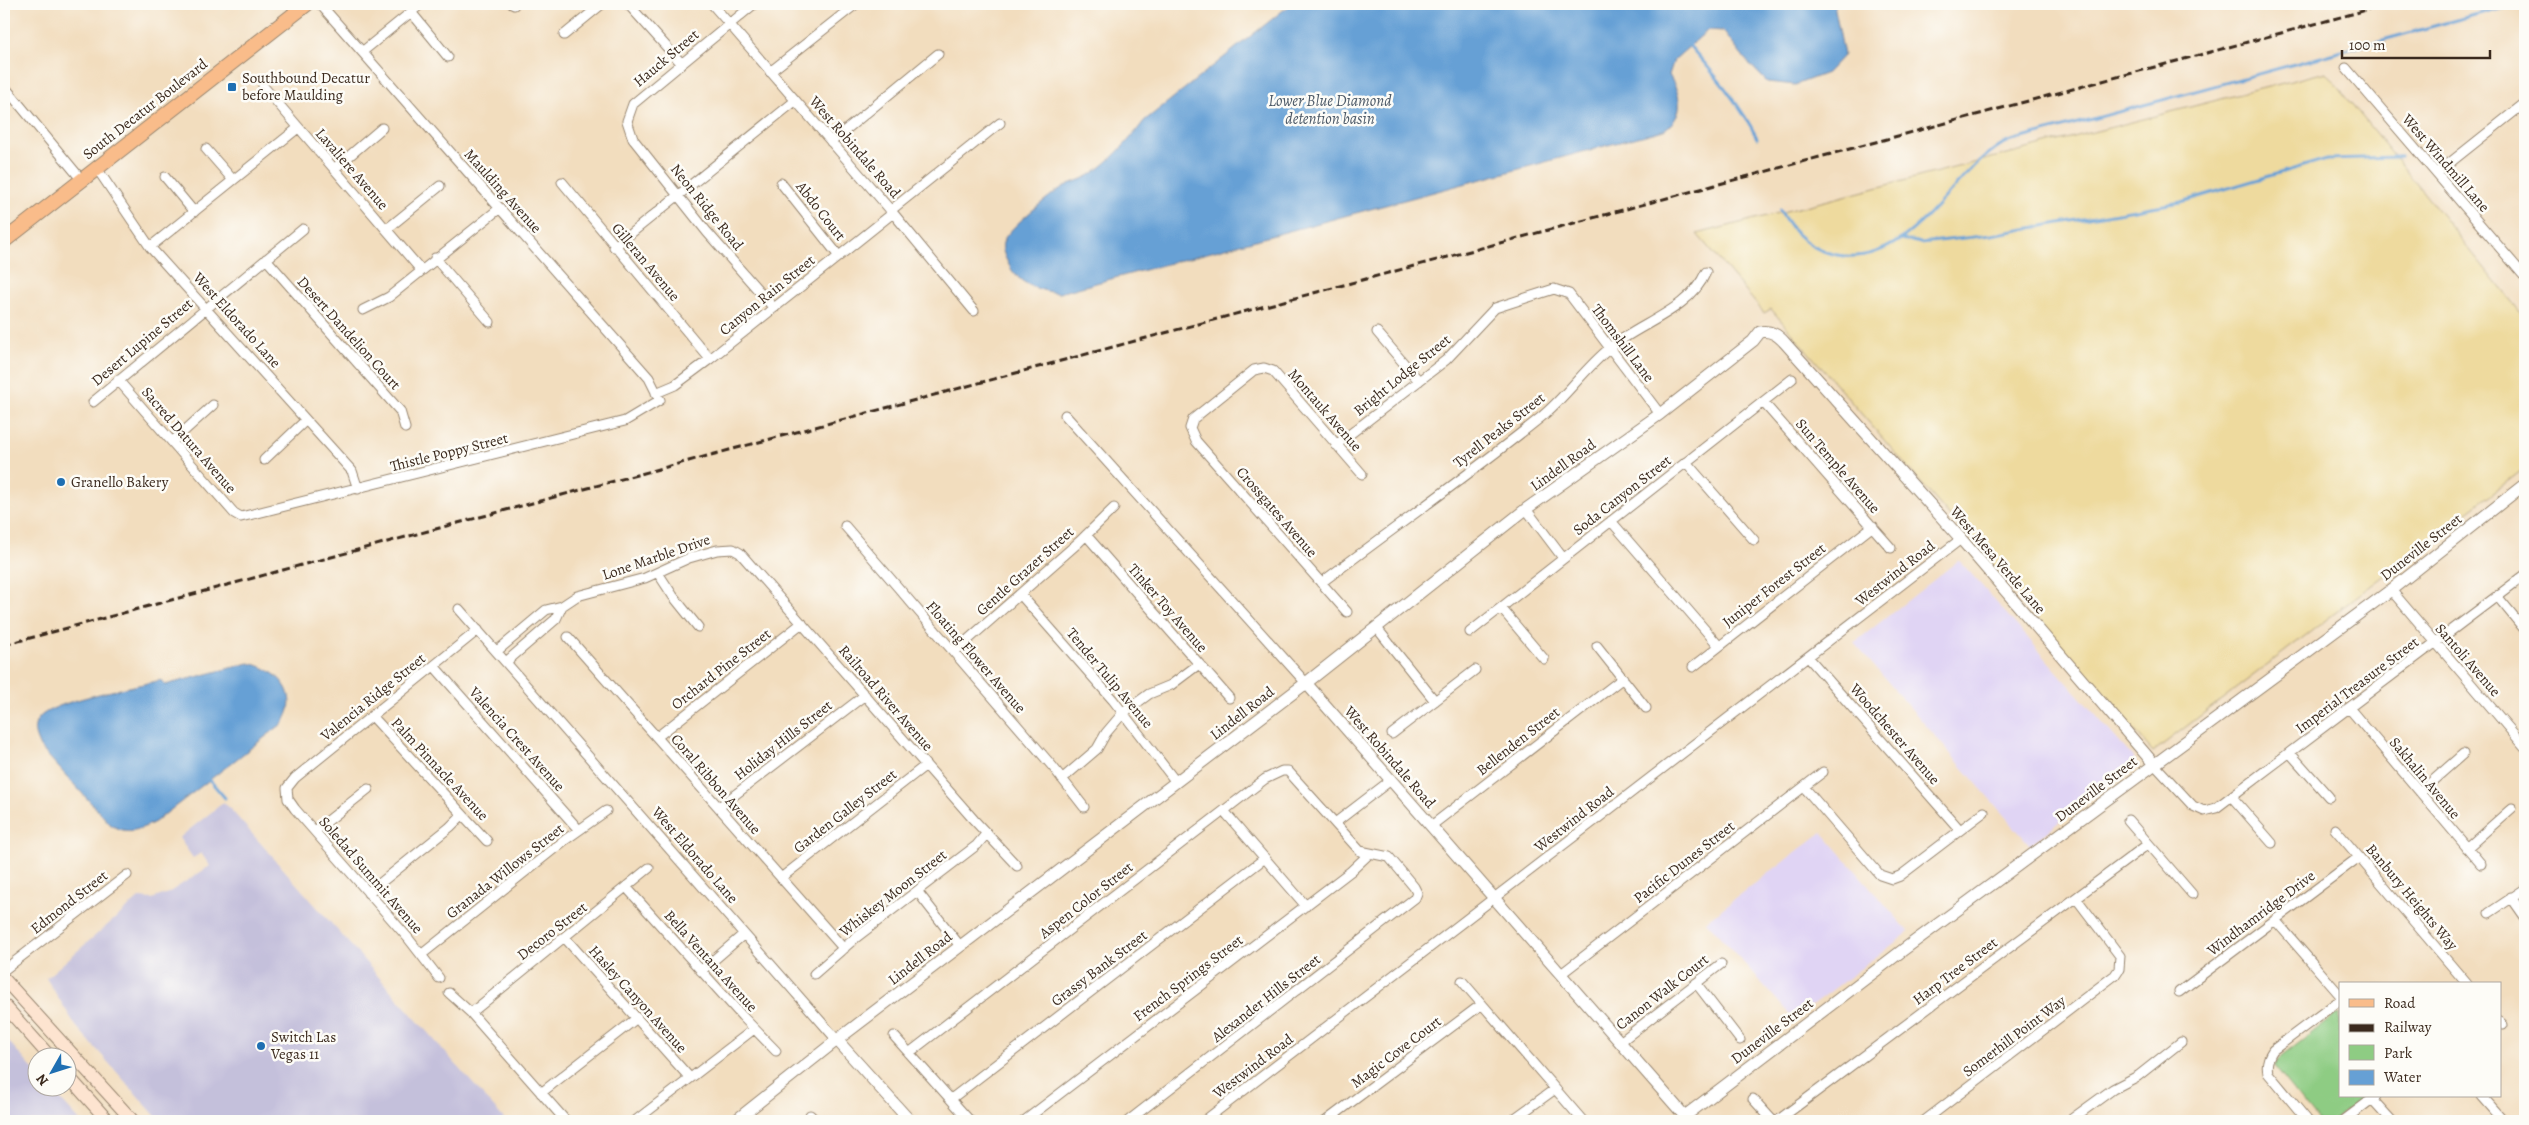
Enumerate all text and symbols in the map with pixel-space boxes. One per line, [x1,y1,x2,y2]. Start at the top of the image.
street label: Hauck Street [629,25,703,91]
scale bar [2342,28,2489,60]
text: 100 m [2349,35,2386,55]
street label: South Decatur Boulevard [78,53,212,164]
place label: Southbound Decatur before Maulding [242,68,370,105]
marker: Southbound Decatur before Maulding [226,81,238,93]
water label: Lower Blue Diamond detention basin [1268,90,1392,130]
street label: West Robindale Road [804,91,906,203]
street label: West Windmill Lane [2397,109,2494,217]
street label: Lavaliere Avenue [311,124,393,214]
street label: Maulding Avenue [460,145,546,238]
street label: Neon Ridge Road [666,160,749,255]
street label: Abdo Court [791,176,850,245]
street label: Gilleran Avenue [607,219,685,306]
street label: Canyon Rain Street [715,250,819,340]
street label: West Eldorado Lane [188,267,285,372]
street label: Desert Dandelion Court [293,272,405,394]
street label: Desert Lupine Street [87,294,197,390]
street label: Thomshill Lane [1587,300,1659,386]
street label: Bright Lodge Street [1349,330,1455,420]
street label: Montauk Avenue [1284,364,1367,456]
street label: Sacred Datura Avenue [137,382,241,498]
street label: Tyrell Peaks Street [1449,388,1549,472]
street label: Sun Temple Avenue [1791,414,1885,518]
street label: Thistle Poppy Street [388,428,510,476]
street label: Lindell Road [1526,434,1601,496]
street label: Soda Canyon Street [1569,450,1675,540]
street label: Crossgates Avenue [1232,462,1322,562]
place label: Granello Bakery [71,472,169,492]
marker: Granello Bakery [55,476,67,488]
street label: West Mesa Verde Lane [1945,501,2050,618]
street label: Duneville Street [2376,509,2466,585]
street label: Gentle Grazer Street [972,522,1078,620]
street label: Lone Marble Drive [599,529,713,585]
street label: Westwind Road [1850,535,1940,611]
street label: Juniper Forest Street [1718,538,1830,632]
street label: Tinker Toy Avenue [1124,559,1212,657]
street label: Floating Flower Avenue [922,597,1031,718]
street label: Santoli Avenue [2431,619,2506,701]
street label: Orchard Pine Street [667,624,775,714]
street label: Tender Tulip Avenue [1062,624,1158,733]
street label: Imperial Treasure Street [2291,632,2423,738]
street label: Railroad River Avenue [834,641,938,756]
street label: Valencia Ridge Street [316,648,430,746]
street label: Woodchester Avenue [1845,678,1945,789]
street label: Lindell Road [1206,681,1279,744]
street label: Valencia Crest Avenue [464,682,569,796]
street label: Holiday Hills Street [730,695,836,785]
street label: West Robindale Road [1339,701,1441,813]
street label: Bellenden Street [1472,702,1564,780]
street label: Palm Pinnacle Avenue [387,713,493,825]
street label: Coral Ribbon Avenue [667,729,766,839]
street label: Sakhalin Avenue [2385,733,2465,823]
street label: Duneville Street [2051,751,2141,827]
street label: Garden Galley Street [789,764,901,858]
street label: Westwind Road [1529,781,1619,857]
street label: West Eldorado Lane [647,802,743,908]
street label: Soledad Summit Avenue [314,812,428,938]
street label: Pacific Dunes Street [1629,816,1739,908]
street label: Granada Willows Street [442,819,568,923]
street label: Banbury Heights Way [2362,840,2463,955]
street label: Whiskey Moon Street [834,845,951,942]
street label: Aspen Color Street [1034,857,1137,944]
street label: Edmond Street [26,866,112,938]
street label: Windhamridge Drive [2202,866,2319,961]
street label: Decoro Street [513,897,591,965]
street label: Bella Ventana Avenue [660,906,762,1016]
street label: Grassy Bank Street [1047,925,1151,1011]
street label: Lindell Road [884,926,957,989]
street label: French Springs Street [1129,930,1247,1026]
street label: Harp Tree Street [1909,933,2001,1009]
street label: Hasley Canyon Avenue [584,941,692,1057]
street label: Alexander Hills Street [1207,949,1324,1047]
street label: Canon Walk Court [1612,949,1713,1035]
legend [2339,982,2502,1098]
street label: Somerhill Point Way [1958,990,2070,1081]
street label: Duneville Street [1727,993,1817,1069]
text: Road [2384,993,2416,1013]
street label: Magic Cove Court [1347,1011,1445,1093]
text: Railway [2384,1017,2432,1037]
place label: Switch Las Vegas 11 [270,1027,336,1064]
street label: Westwind Road [1208,1029,1298,1103]
marker: Switch Las Vegas 11 [255,1040,267,1052]
text: Park [2384,1043,2413,1063]
north arrow [28,1048,78,1098]
text: Water [2383,1067,2421,1087]
text: N [32,1070,53,1090]

